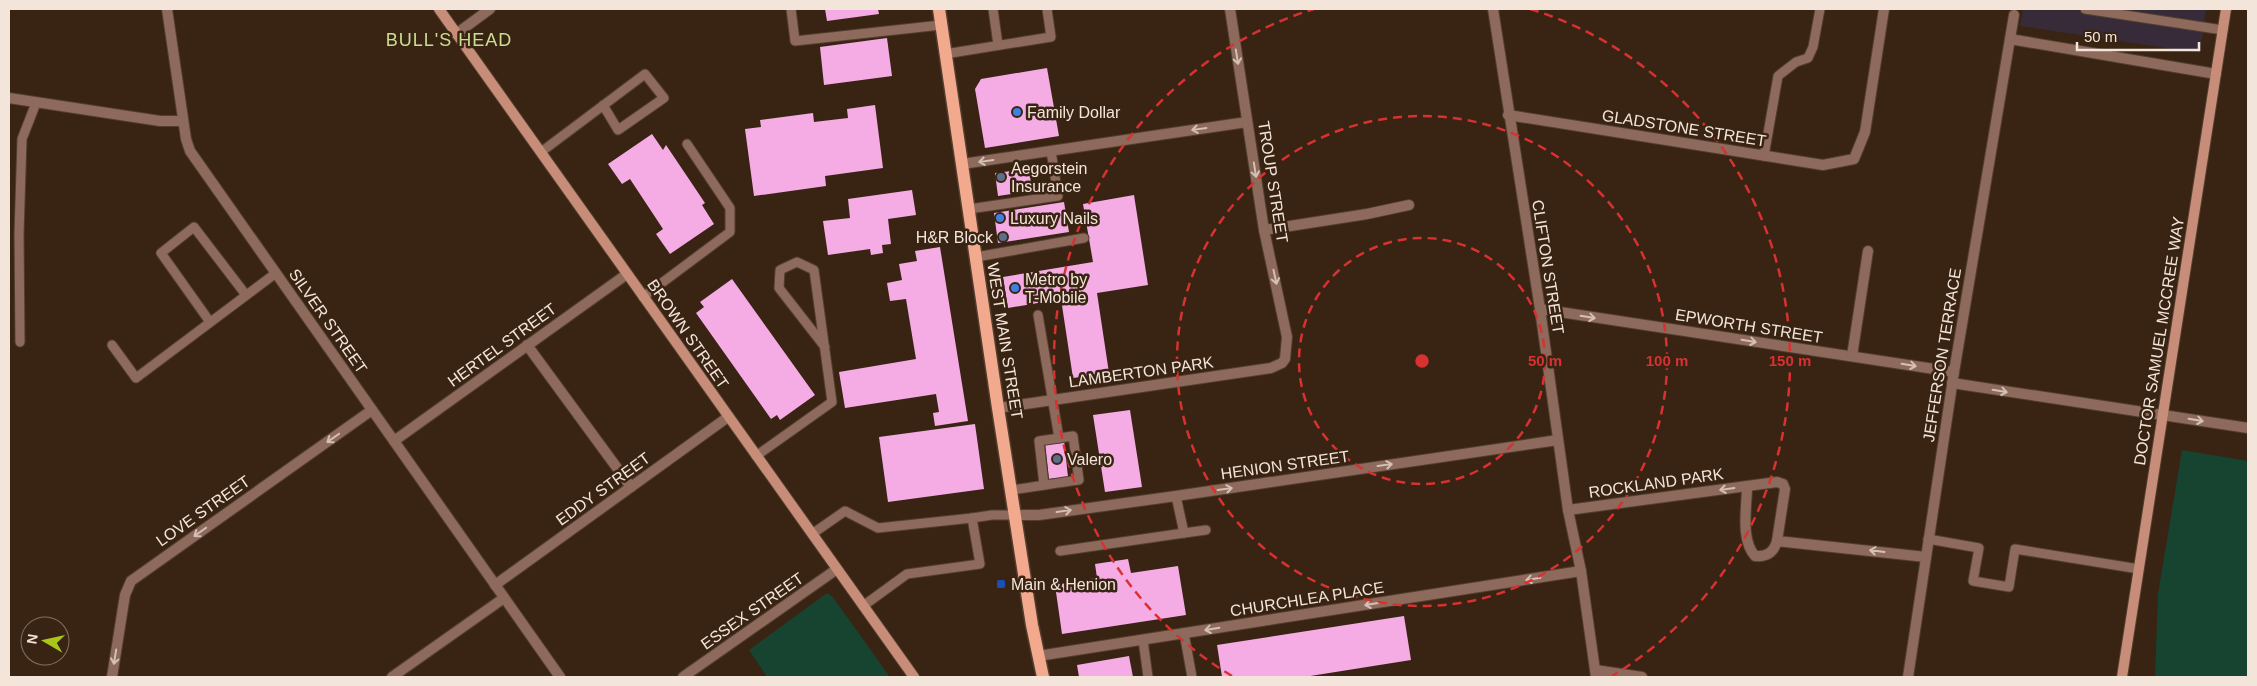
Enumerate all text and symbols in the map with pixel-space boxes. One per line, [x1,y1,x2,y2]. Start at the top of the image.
scale bar [2077,20,2200,52]
text: 50 m [2084,28,2117,45]
district label: BULL'S HEAD [386,30,512,50]
one-way arrow [1233,49,1243,65]
place label: Family Dollar [1027,104,1121,121]
marker: Family Dollar [1011,106,1023,118]
street label: GLADSTONE STREET [1601,107,1768,149]
street label: TROUP STREET [1255,120,1291,244]
one-way arrow [1191,124,1207,134]
one-way arrow [979,156,995,166]
place label: Aegorstein Insurance [1011,160,1088,195]
one-way arrow [1250,162,1260,178]
marker: Aegorstein Insurance [995,171,1007,183]
street label: CLIFTON STREET [1529,199,1567,336]
place label: Luxury Nails [1010,210,1098,227]
marker: Luxury Nails [994,212,1006,224]
street label: DOCTOR SAMUEL MCCREE WAY [2131,215,2187,467]
place label: H&R Block [916,229,994,246]
marker: H&R Block [997,231,1009,243]
street label: WEST MAIN STREET [984,262,1026,421]
street label: SILVER STREET [286,266,370,377]
street label: JEFFERSON TERRACE [1920,267,1964,443]
one-way arrow [1270,269,1280,285]
place label: Metro by T-Mobile [1025,271,1087,306]
street label: BROWN STREET [644,276,732,392]
marker: Metro by T-Mobile [1009,282,1021,294]
street label: HERTEL STREET [444,300,560,390]
street label: EPWORTH STREET [1674,306,1824,346]
one-way arrow [1580,312,1596,322]
one-way arrow [1740,336,1756,346]
centre of rings [1413,352,1431,370]
text: 50 m [1528,352,1562,369]
text: 100 m [1646,352,1688,369]
text: 150 m [1769,352,1811,369]
street label: LAMBERTON PARK [1068,353,1215,391]
one-way arrow [1901,360,1917,370]
one-way arrow [1992,386,2008,396]
one-way arrow [2187,416,2203,426]
one-way arrow [326,433,340,443]
street label: HENION STREET [1220,448,1351,482]
street label: EDDY STREET [553,449,653,529]
place label: Valero [1067,451,1112,468]
marker: Valero [1051,453,1063,465]
one-way arrow [1377,460,1393,470]
street label: ROCKLAND PARK [1588,465,1725,501]
street label: LOVE STREET [153,472,253,550]
one-way arrow [1216,483,1232,493]
one-way arrow [1720,484,1736,494]
one-way arrow [1055,506,1071,516]
one-way arrow [193,527,207,537]
one-way arrow [1869,546,1885,556]
street label: ESSEX STREET [698,569,807,653]
one-way arrow [1525,574,1541,584]
place label: Main & Henion [1011,576,1116,593]
marker: Main & Henion [995,578,1007,590]
street label: CHURCHLEA PLACE [1229,578,1385,620]
one-way arrow [1365,599,1381,609]
north arrow [20,616,70,666]
one-way arrow [1204,624,1220,634]
text: N [23,633,41,645]
one-way arrow [110,648,120,664]

